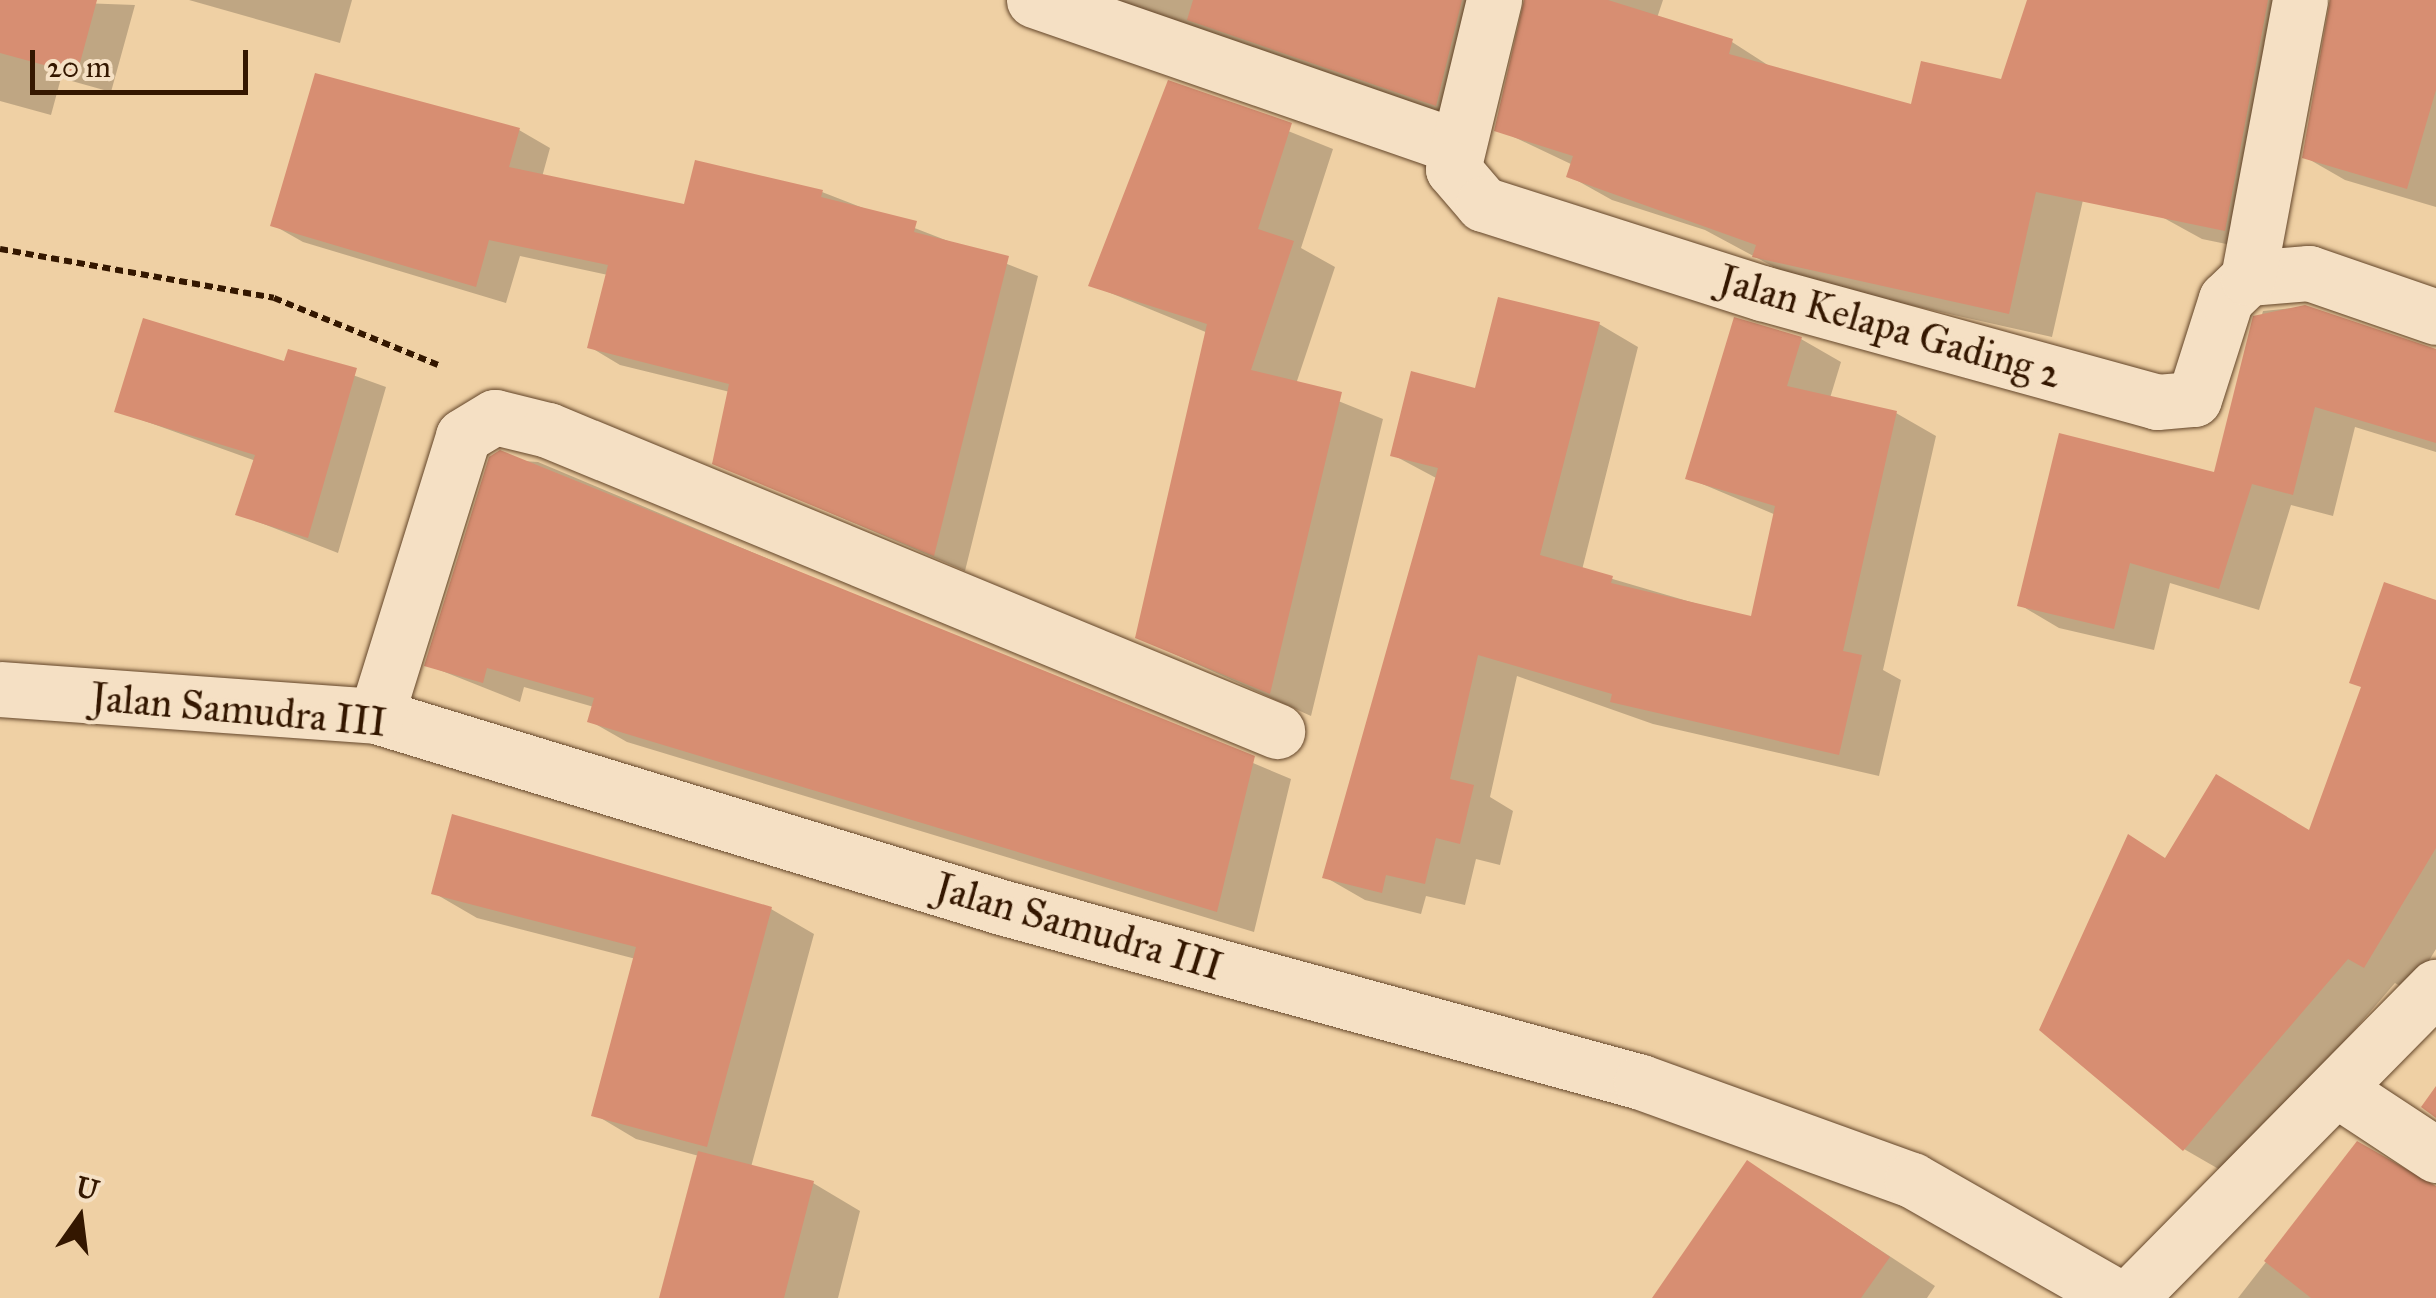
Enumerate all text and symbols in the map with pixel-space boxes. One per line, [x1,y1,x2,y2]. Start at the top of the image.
scale bar [35,30,252,92]
text: 20 m [47,49,111,85]
street label: Jalan Kelapa Gading 2 [1713,255,2067,399]
street label: Jalan Samudra III [89,673,389,747]
street label: Jalan Samudra III [930,863,1228,991]
north arrow [30,1168,130,1268]
text: U [72,1169,102,1208]

